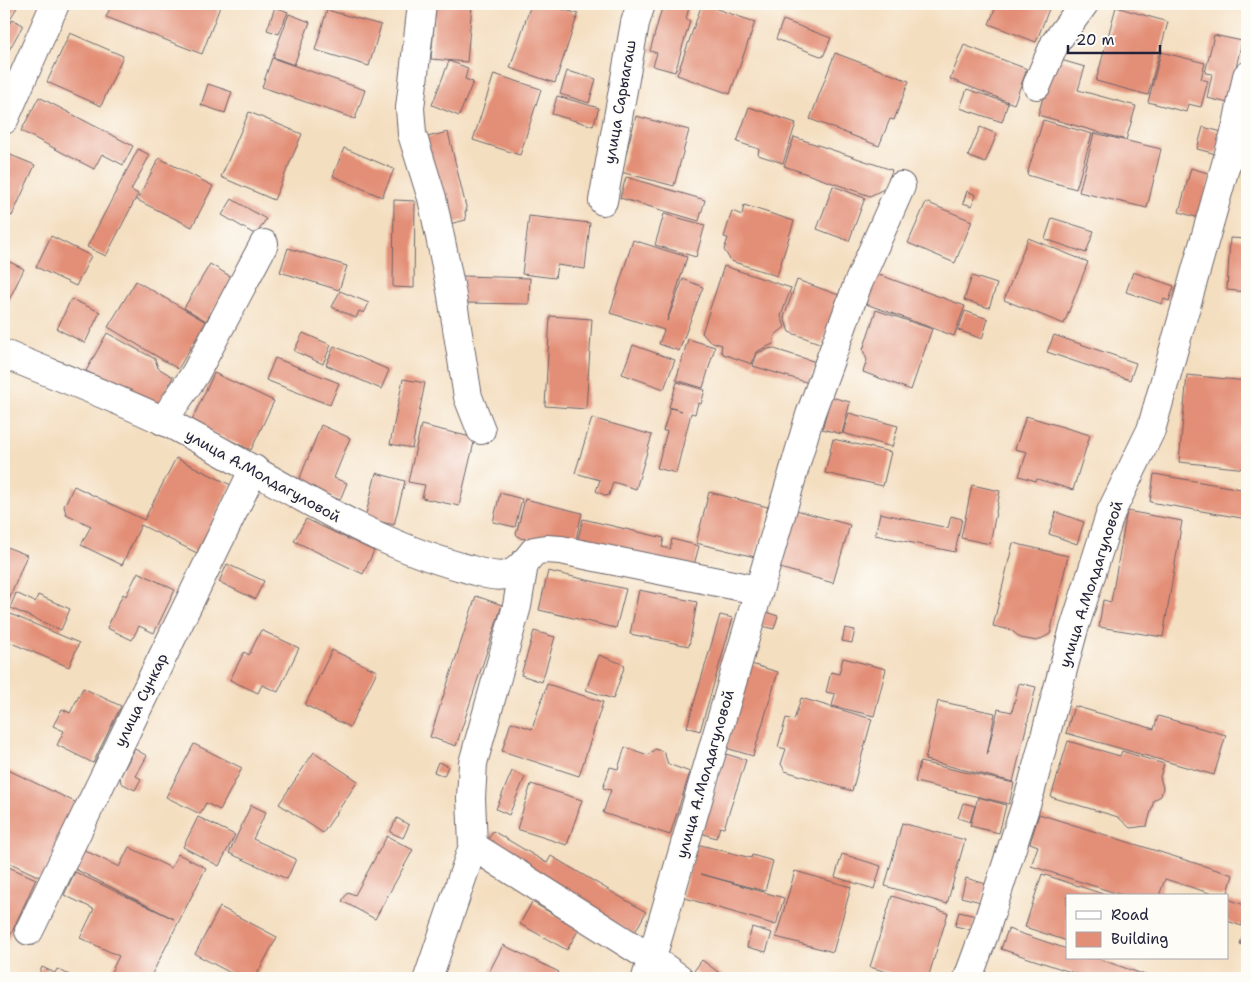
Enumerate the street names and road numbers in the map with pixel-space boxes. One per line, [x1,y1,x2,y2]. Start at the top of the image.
street label: улица Сарыагаш [599,38,641,166]
street label: улица А.Молдагуловой [182,425,344,527]
street label: улица А.Молдагуловой [1055,498,1128,670]
street label: улица Сункар [110,650,172,750]
street label: улица А.Молдагуловой [671,687,739,861]

